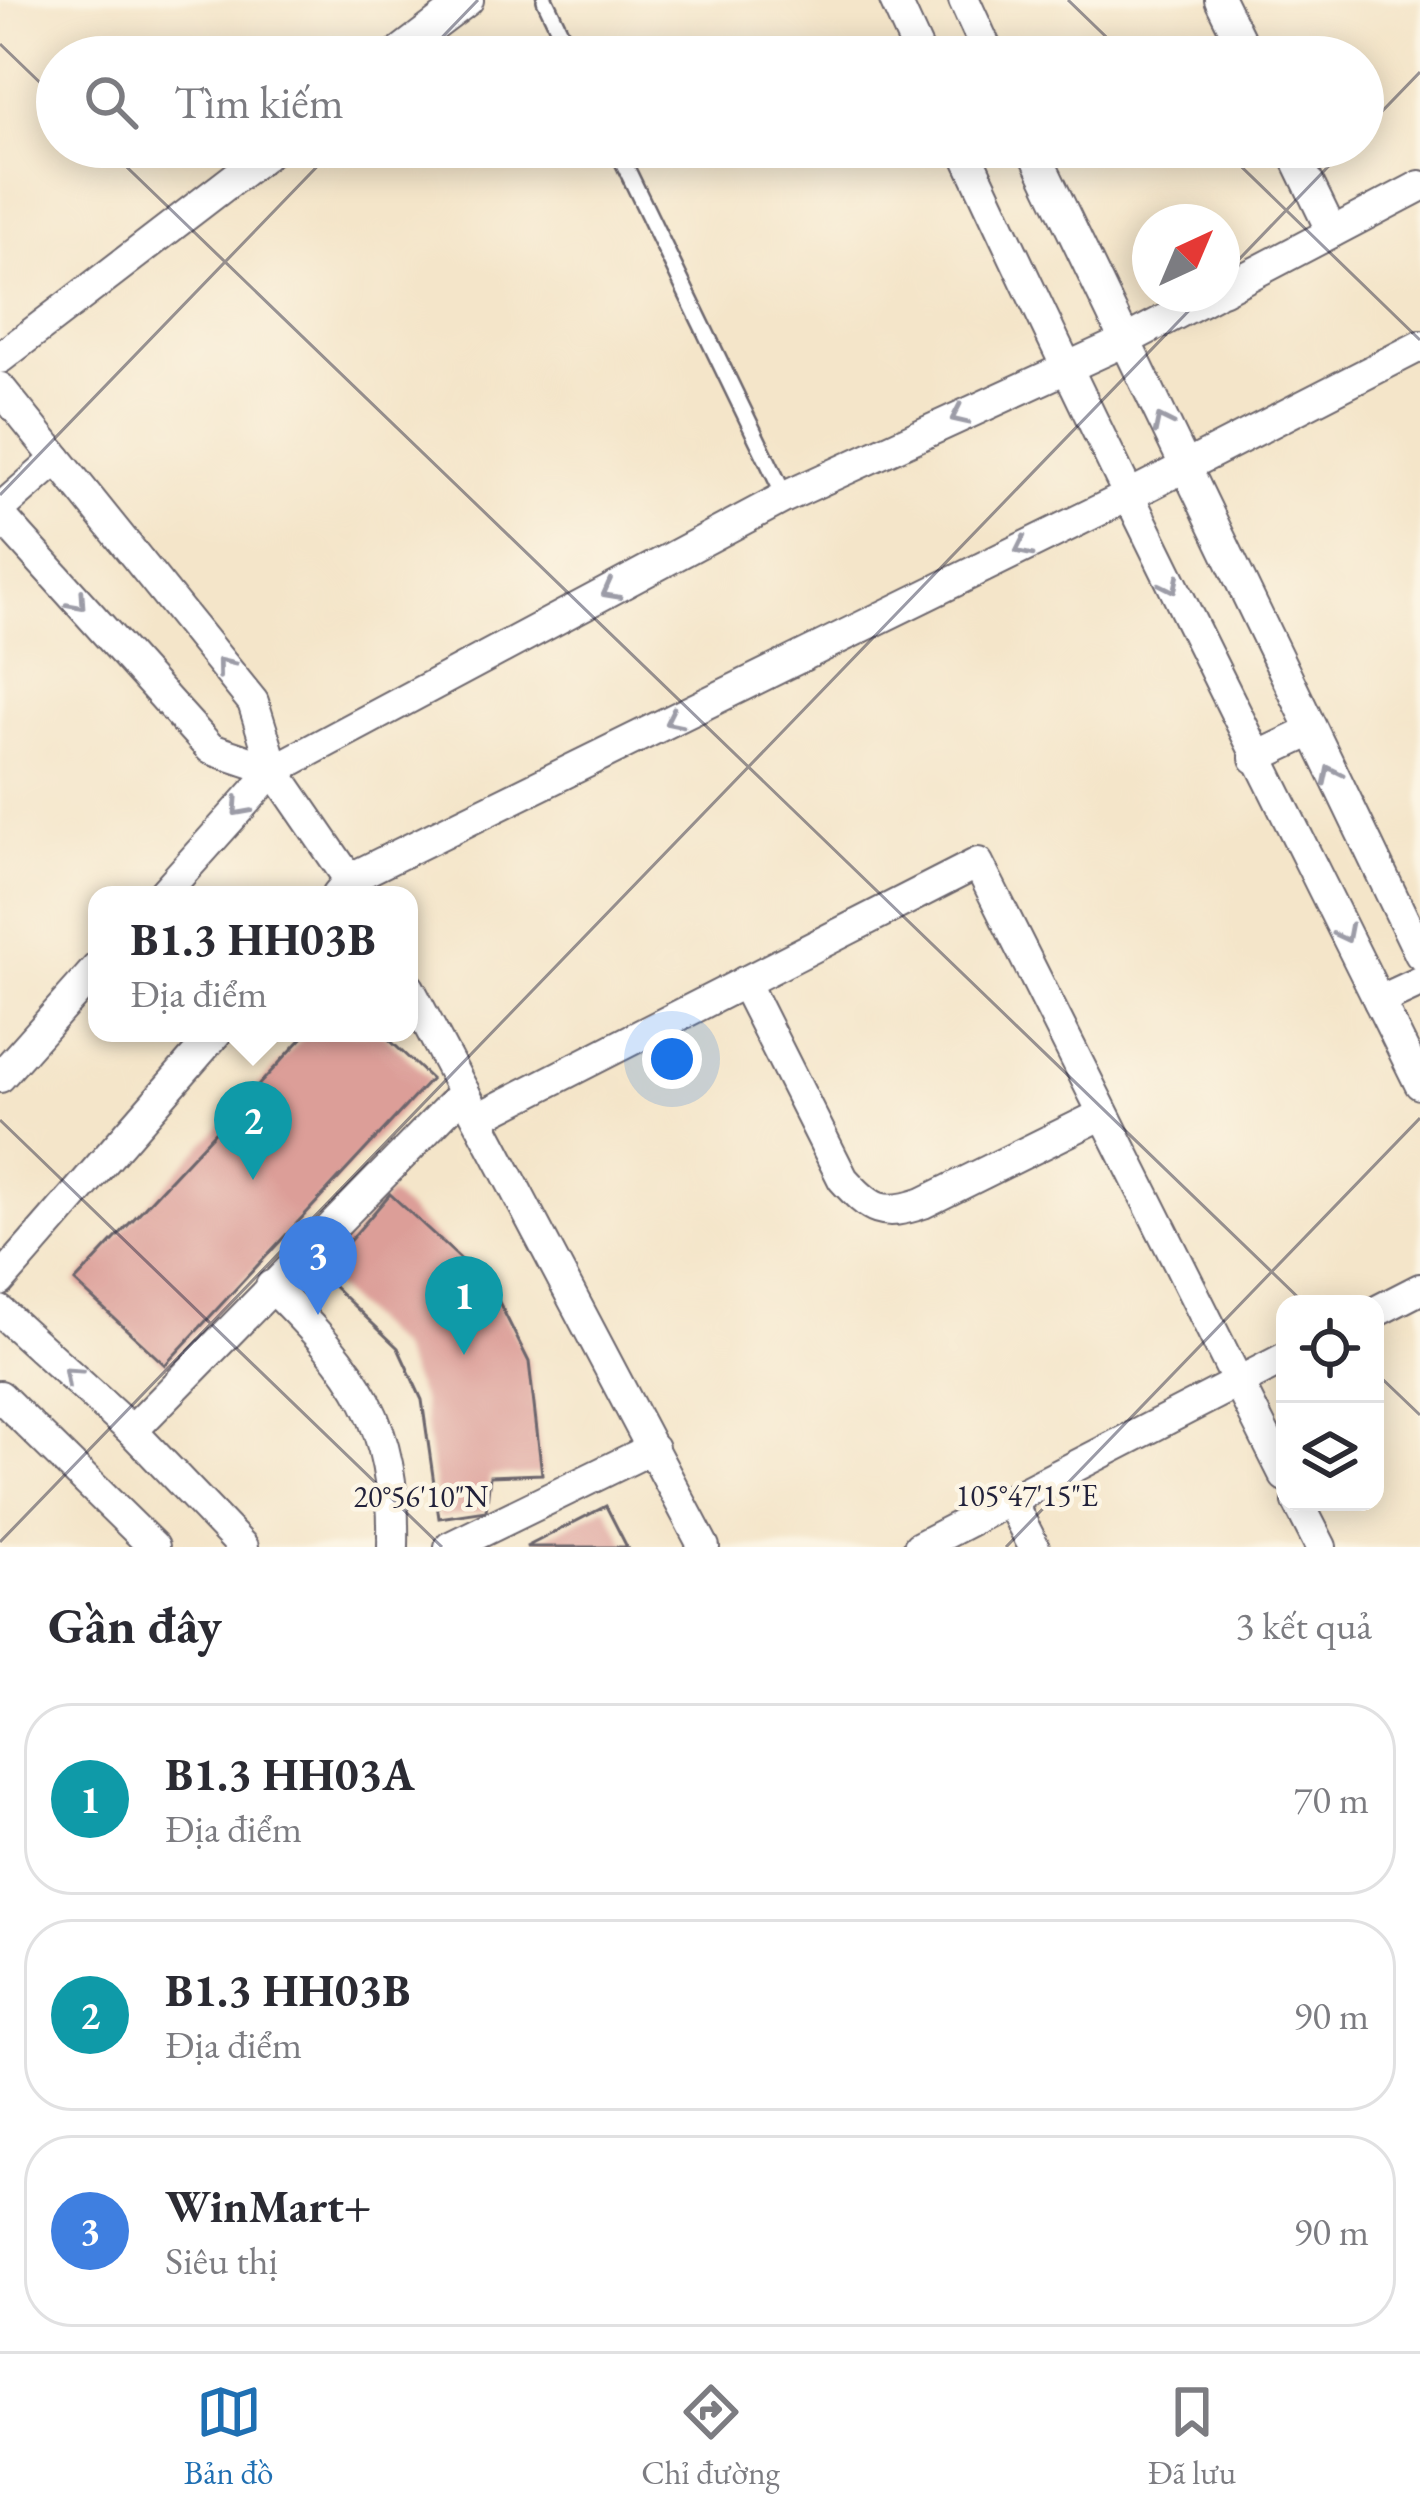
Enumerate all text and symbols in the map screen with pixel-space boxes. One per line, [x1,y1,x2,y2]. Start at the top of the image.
search box [36,36,1384,168]
icon: search [78,69,144,135]
text: Tìm kiếm [174,73,344,131]
north arrow [1132,204,1240,312]
one-way arrow [950,402,971,425]
one-way arrow [1153,413,1176,435]
one-way arrow [1014,533,1035,557]
one-way arrow [1157,573,1180,594]
one-way arrow [601,577,623,600]
one-way arrow [64,588,85,609]
one-way arrow [217,658,238,680]
one-way arrow [664,706,685,729]
one-way arrow [1322,765,1345,786]
one-way arrow [233,794,254,816]
popup [88,886,418,1042]
text: B1.3 HH03B [130,910,376,968]
one-way arrow [1330,922,1354,943]
text: Địa điểm [130,968,267,1019]
your location [642,1029,702,1089]
pin: 2 [214,1081,292,1180]
pin: 3 [279,1216,357,1315]
pin: 1 [425,1256,503,1355]
map controls [1276,1295,1384,1511]
button: locate [1276,1295,1384,1403]
one-way arrow [63,1368,84,1390]
button: layers [1276,1403,1384,1511]
text: 105°47'15"E [956,1476,1098,1515]
text: 20°56'10"N [354,1477,489,1516]
text: Gần đây [48,1592,222,1658]
text: 3 kết quả [1235,1600,1372,1651]
text: B1.3 HH03A [165,1745,415,1803]
text: 1 [80,1774,100,1825]
text: 70 m [1293,1774,1369,1825]
text: Địa điểm [165,1803,302,1854]
text: B1.3 HH03B [165,1961,410,2019]
text: 2 [80,1990,100,2041]
text: 90 m [1293,1990,1369,2041]
text: Địa điểm [165,2019,302,2070]
text: WinMart+ [165,2177,371,2235]
text: 3 [80,2206,100,2257]
text: 90 m [1293,2206,1369,2257]
text: Siêu thị [165,2235,278,2286]
tab: Bản đồ [184,2379,273,2494]
tab: Chỉ đường [641,2379,780,2494]
tab: Đã lưu [1148,2379,1236,2494]

